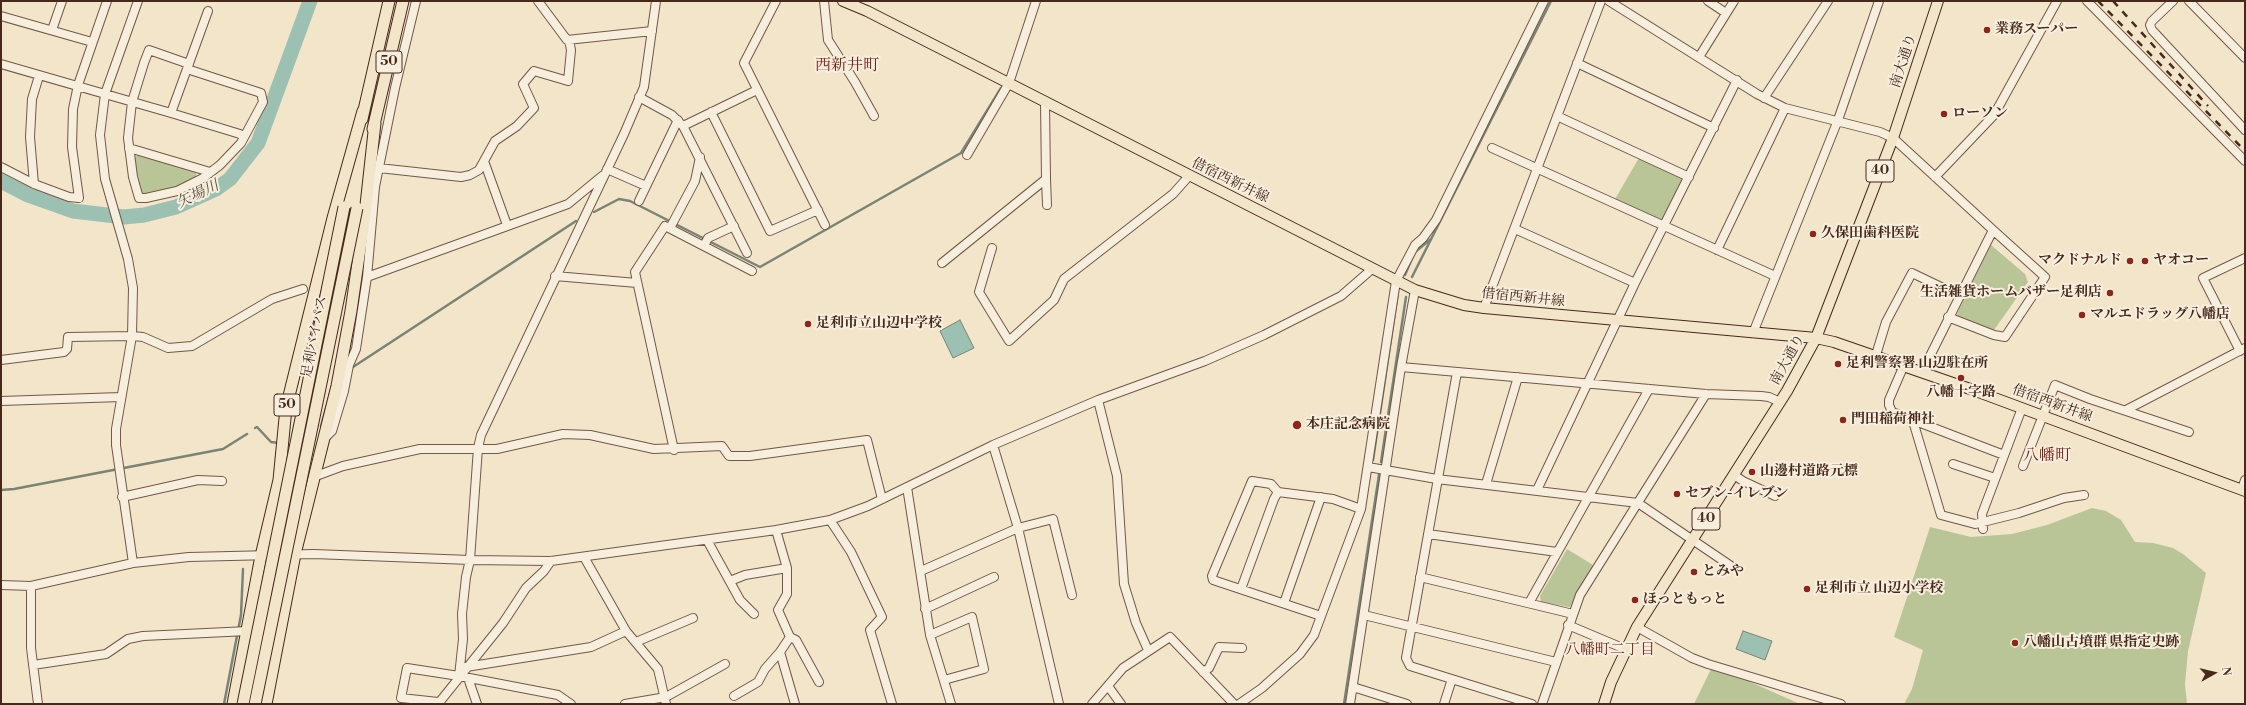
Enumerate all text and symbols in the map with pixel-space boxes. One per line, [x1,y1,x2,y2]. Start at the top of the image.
place label: 業務スーパー [1995,22,2078,38]
marker: 業務スーパー [1982,25,1992,35]
street label: 南大通り [1887,32,1921,90]
road number: 50 [376,51,402,73]
district label: 西新井町 [815,56,879,76]
place label: ローソン [1952,106,2008,122]
marker: ローソン [1939,109,1949,119]
street label: 借宿西新井線 [1189,155,1271,207]
road number: 40 [1866,160,1894,182]
water label: 矢場川 [174,177,222,213]
place label: 久保田歯科医院 [1821,226,1919,242]
marker: 久保田歯科医院 [1808,229,1818,239]
place label: マクドナルド [2038,253,2122,269]
place label: ヤオコー [2153,253,2209,269]
marker: マクドナルド [2125,256,2135,266]
marker: ヤオコー [2140,256,2150,266]
street label: 借宿西新井線 [1480,285,1566,311]
place label: 生活雑貨ホームバザー足利店 [1920,285,2102,301]
marker: 生活雑貨ホームバザー足利店 [2105,288,2115,298]
street label: 足利バイパス [299,294,331,380]
place label: マルエドラッグ八幡店 [2090,307,2230,323]
marker: マルエドラッグ八幡店 [2077,310,2087,320]
place label: 足利市立山辺中学校 [816,316,942,332]
marker: 足利市立山辺中学校 [803,319,813,329]
street label: 南大通り [1767,331,1809,389]
place label: 足利警察署 山辺駐在所 [1846,356,1988,372]
marker: 足利警察署 山辺駐在所 [1833,359,1843,369]
marker: 八幡十字路 [1956,373,1966,383]
street label: 借宿西新井線 [2010,382,2094,426]
place label: 八幡十字路 [1926,385,1996,401]
road number: 50 [274,394,300,416]
place label: 門田稲荷神社 [1851,412,1935,428]
marker: 門田稲荷神社 [1838,415,1848,425]
place label: 本庄記念病院 [1306,417,1390,433]
marker: 本庄記念病院 [1291,419,1303,431]
district label: 八幡町 [2023,446,2071,466]
place label: 山邊村道路元標 [1760,464,1858,480]
marker: 山邊村道路元標 [1747,467,1757,477]
place label: セブン-イレブン [1685,486,1789,502]
marker: セブン-イレブン [1672,489,1682,499]
road number: 40 [1692,508,1720,530]
place label: とみや [1702,564,1744,580]
marker: とみや [1689,567,1699,577]
place label: 足利市立 山辺小学校 [1815,581,1943,597]
marker: 足利市立 山辺小学校 [1802,584,1812,594]
place label: ほっともっと [1643,592,1727,608]
marker: ほっともっと [1630,595,1640,605]
place label: 八幡山古墳群 県指定史跡 [2023,635,2179,651]
marker: 八幡山古墳群 県指定史跡 [2010,638,2020,648]
district label: 八幡町二丁目 [1565,641,1655,659]
north arrow [2194,653,2234,693]
text: N [2218,666,2233,677]

